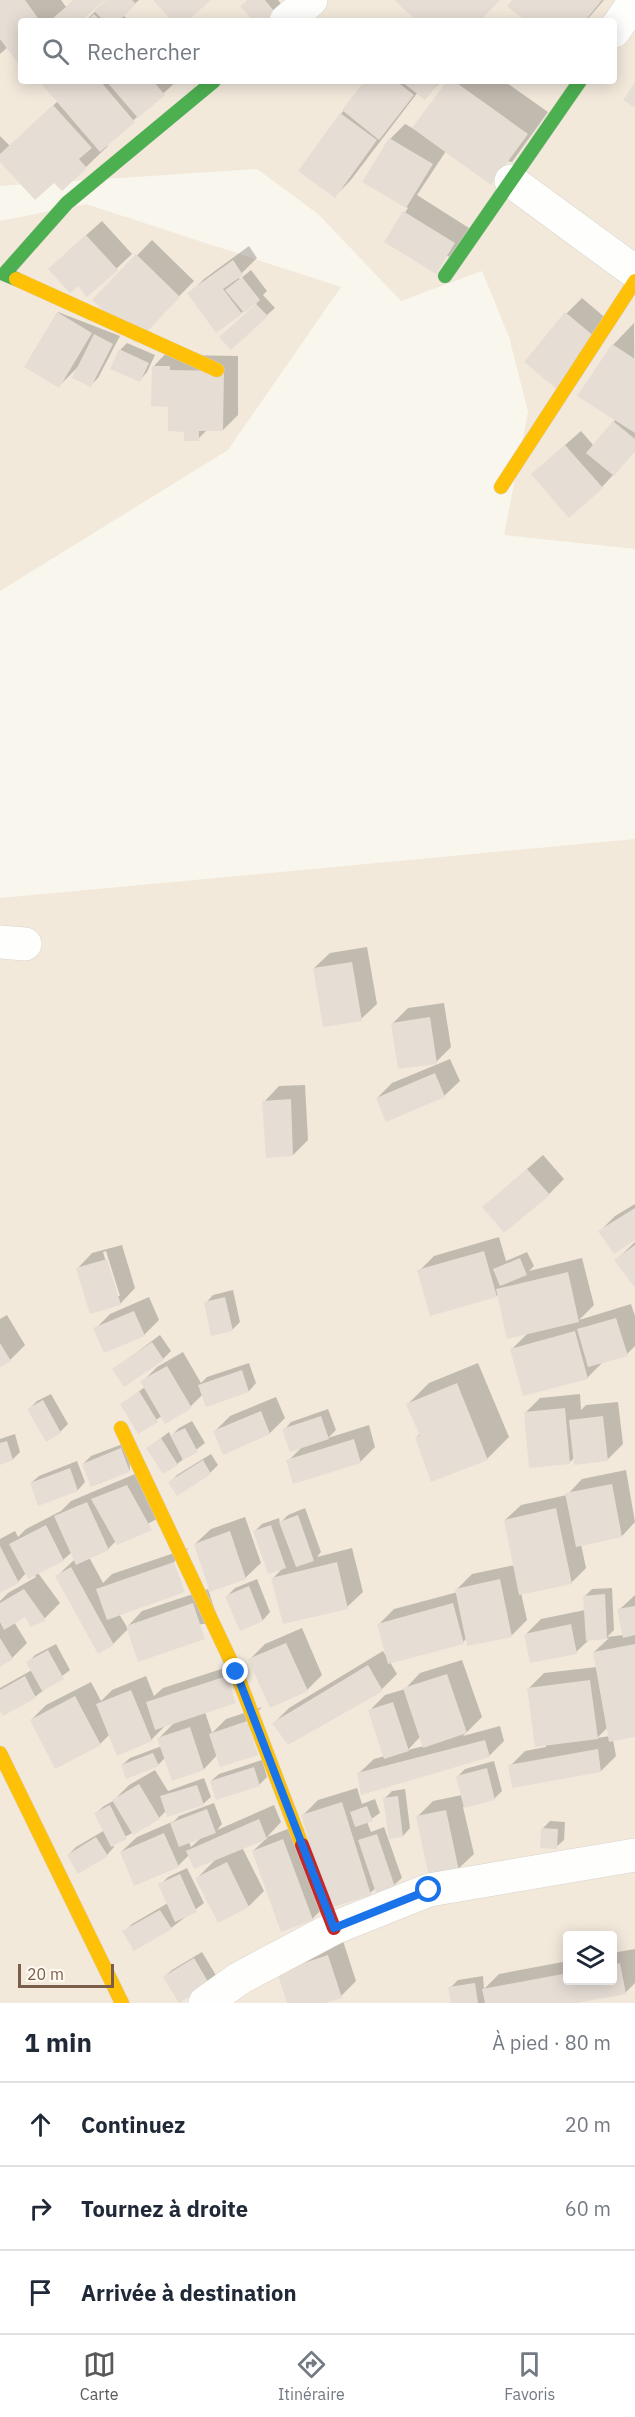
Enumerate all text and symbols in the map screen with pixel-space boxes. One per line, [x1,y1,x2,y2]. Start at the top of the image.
search box [18,18,617,84]
icon: search [39,35,72,68]
text: Rechercher [87,37,200,66]
route end [222,1658,248,1684]
route start [415,1876,441,1902]
map controls [563,1931,617,1985]
button: layers [563,1931,617,1985]
scale bar [18,1961,114,1988]
text: 20 m [27,1964,64,1984]
text: 1 min [24,2025,92,2059]
text: À pied · 80 m [492,2029,611,2056]
icon: ahead [24,2108,57,2141]
text: Continuez [81,2110,185,2139]
text: 20 m [565,2111,611,2138]
icon: right [24,2192,57,2225]
text: Tournez à droite [81,2194,248,2223]
text: 60 m [565,2195,611,2222]
icon: arrive [24,2276,57,2309]
text: Arrivée à destination [81,2278,297,2307]
tab: Carte [80,2348,118,2404]
tab: Itinéraire [278,2348,345,2404]
tab: Favoris [504,2348,555,2404]

